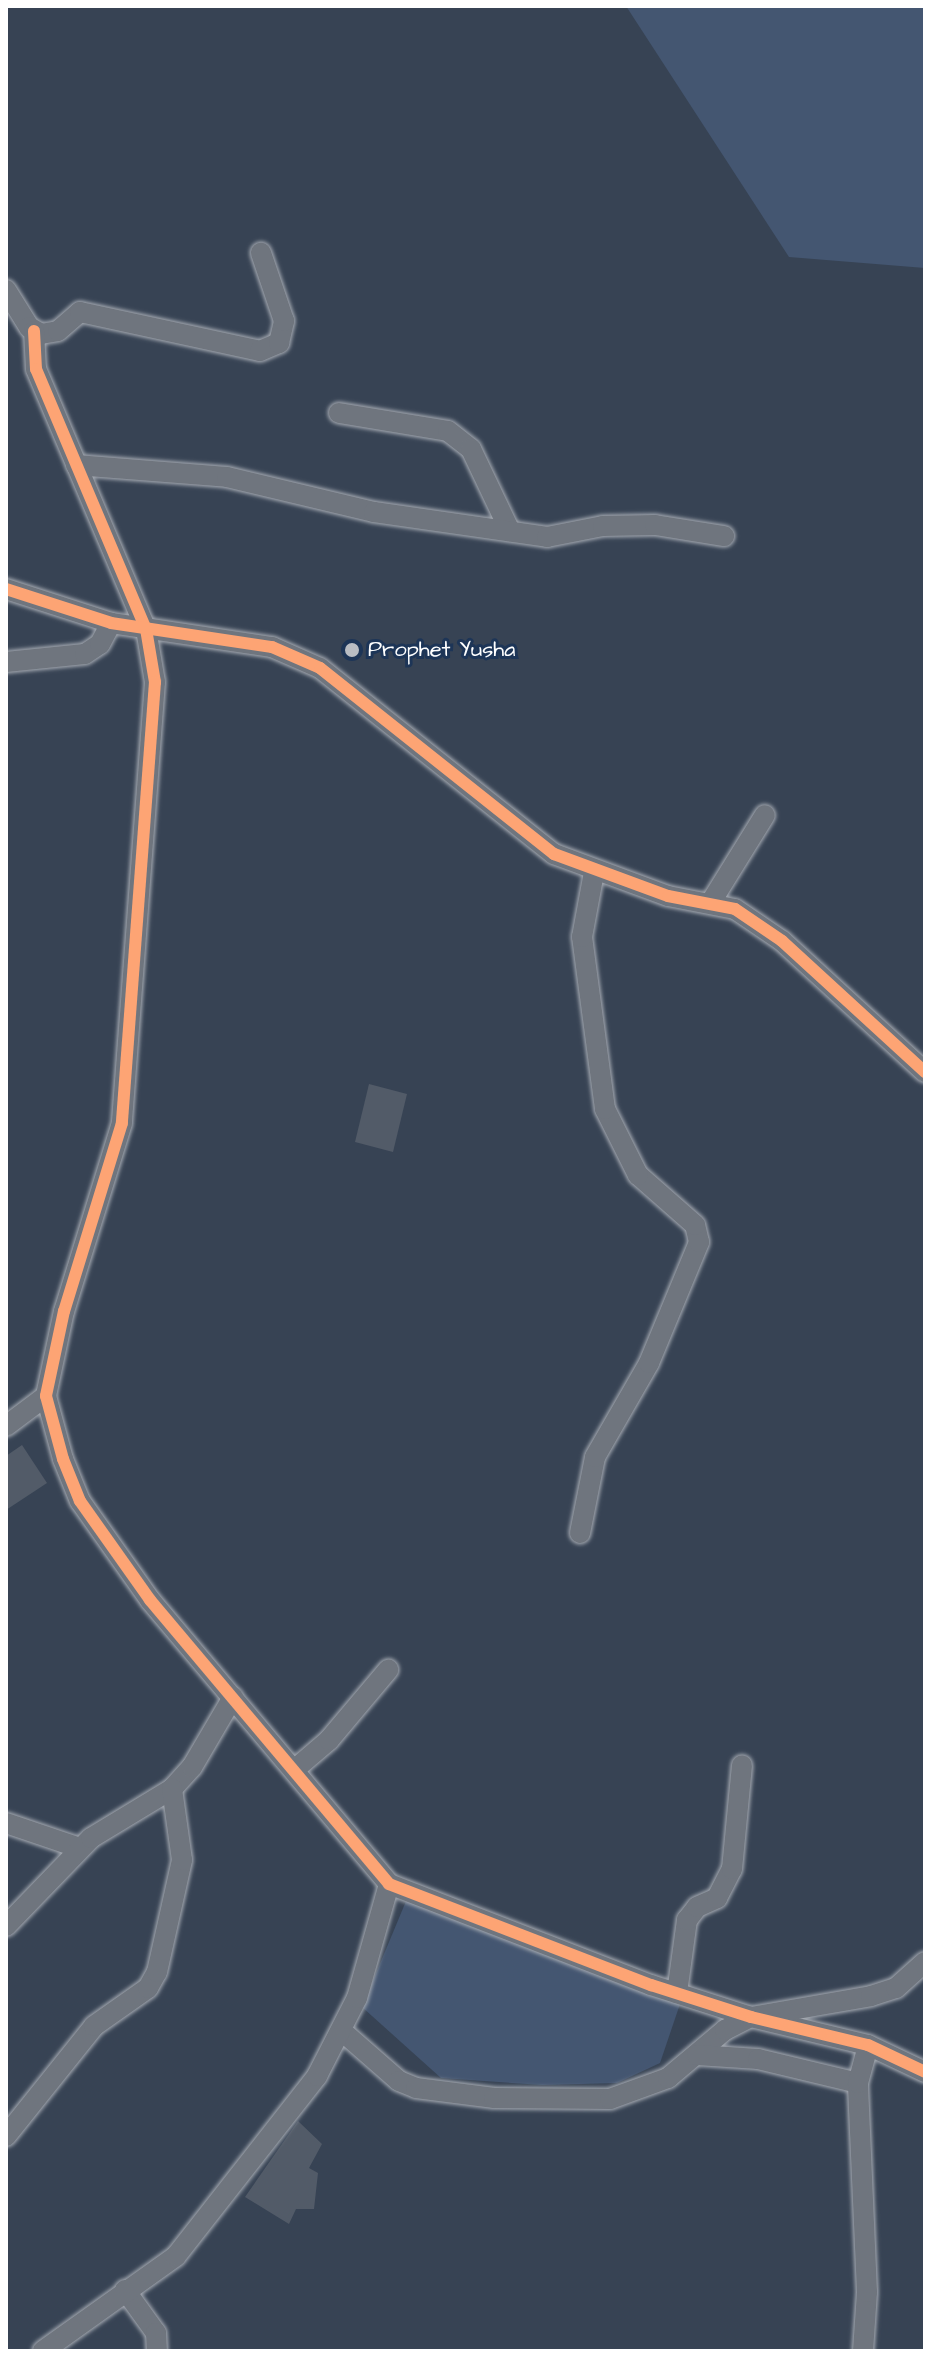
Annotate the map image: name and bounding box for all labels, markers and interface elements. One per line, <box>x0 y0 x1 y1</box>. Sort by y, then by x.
place label: Prophet Yusha <box>368 637 515 663</box>
marker: Prophet Yusha <box>343 641 361 659</box>

